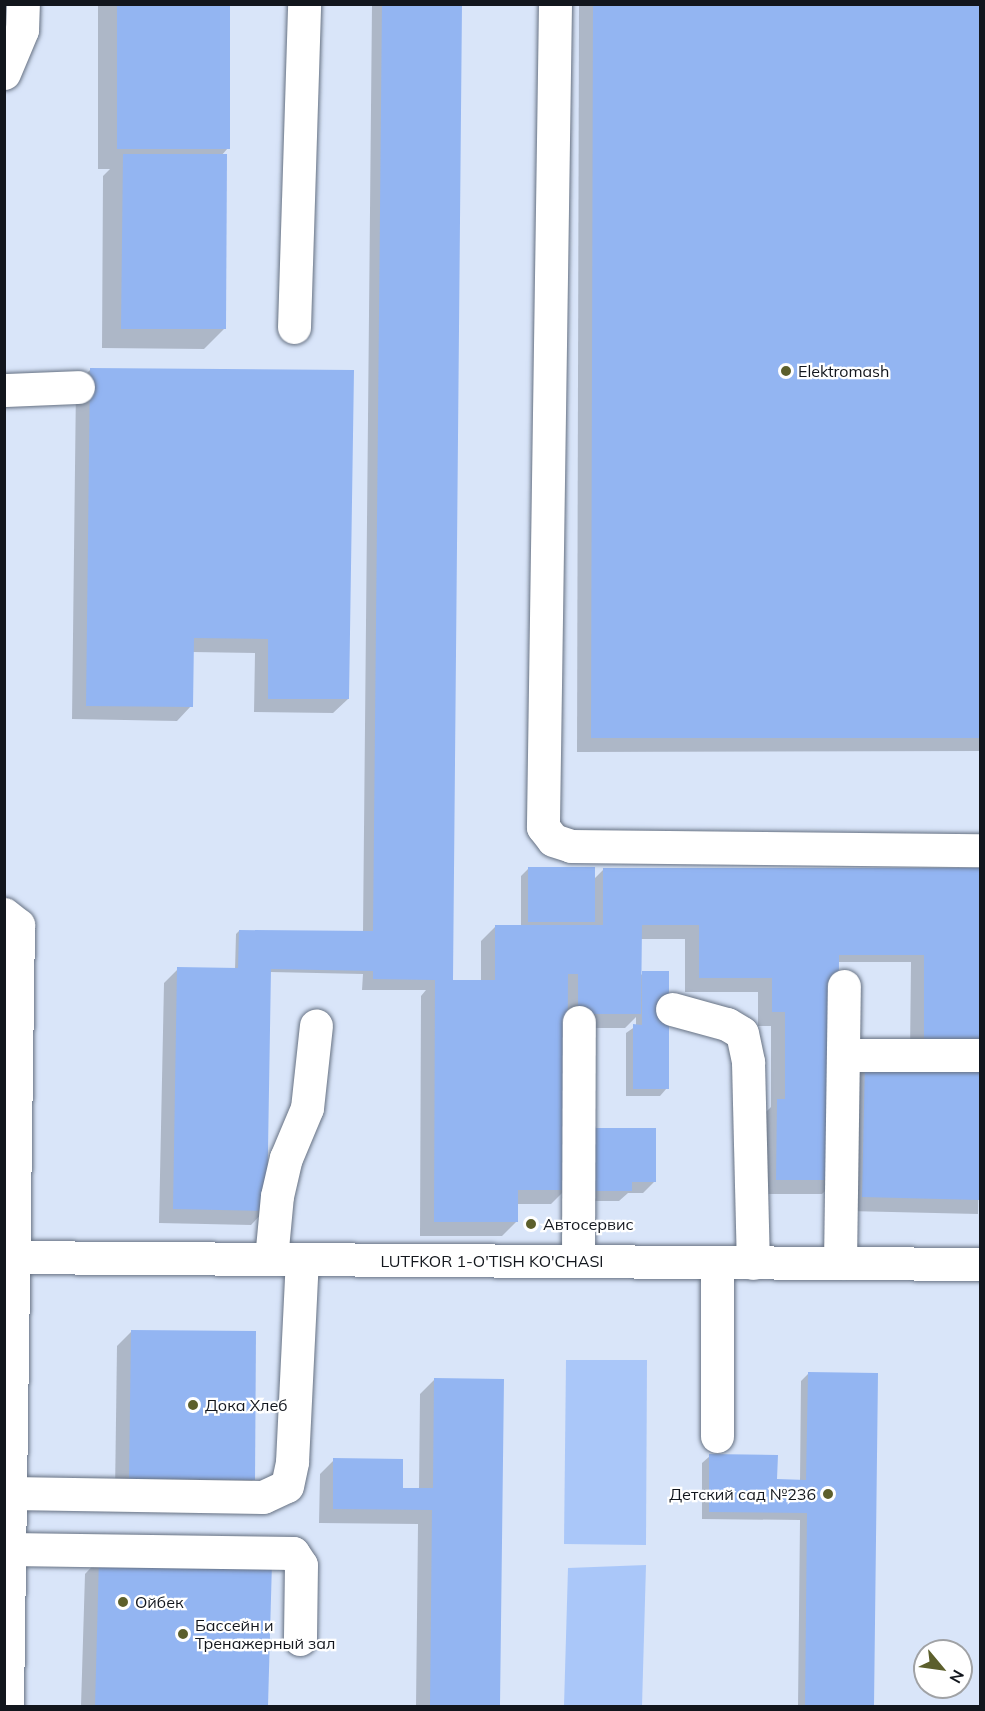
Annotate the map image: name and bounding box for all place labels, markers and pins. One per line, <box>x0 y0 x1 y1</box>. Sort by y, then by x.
place label: Elektromash <box>798 361 889 381</box>
marker: Elektromash <box>779 364 793 378</box>
place label: Автосервис <box>543 1214 634 1234</box>
marker: Автосервис <box>524 1217 538 1231</box>
place label: Дока Хлеб <box>205 1395 288 1415</box>
marker: Дока Хлеб <box>186 1398 200 1412</box>
place label: Детский сад №236 <box>669 1484 816 1504</box>
marker: Детский сад №236 <box>821 1487 835 1501</box>
place label: Ойбек <box>135 1592 184 1612</box>
marker: Ойбек <box>116 1595 130 1609</box>
place label: Бассейн и Тренажерный зал <box>195 1615 335 1653</box>
marker: Бассейн и Тренажерный зал <box>176 1627 190 1641</box>

